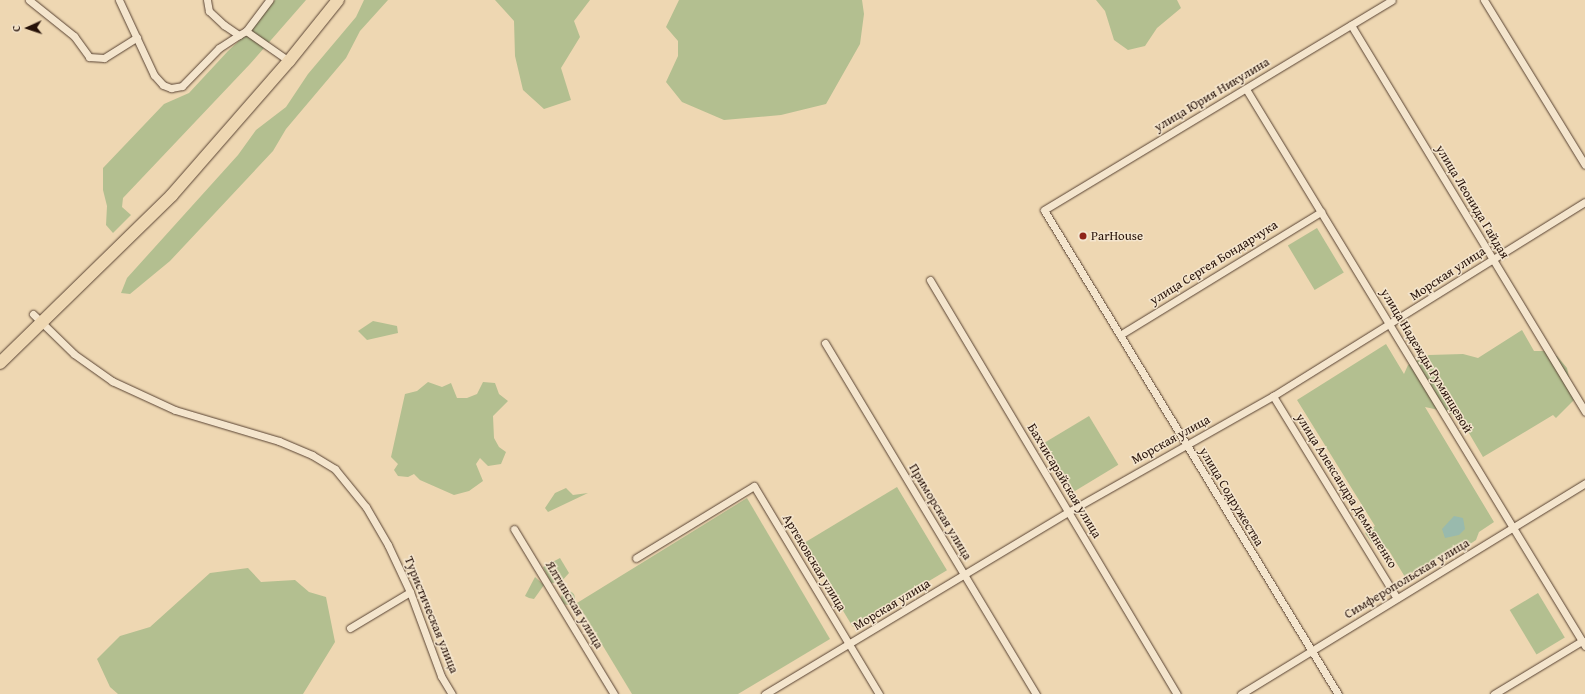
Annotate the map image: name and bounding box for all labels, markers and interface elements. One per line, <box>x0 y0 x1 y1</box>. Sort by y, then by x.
north arrow <box>8 8 48 48</box>
text: С <box>8 25 24 32</box>
street label: улица Юрия Никулина <box>1152 54 1272 136</box>
street label: улица Леонида Гайдая <box>1432 142 1512 262</box>
street label: улица Сергея Бондарчука <box>1147 217 1281 309</box>
place label: ParHouse <box>1091 228 1143 244</box>
marker: ParHouse <box>1078 231 1088 241</box>
street label: Морская улица <box>1407 244 1489 304</box>
street label: улица Надежды Румянцевой <box>1377 286 1475 436</box>
street label: улица Александра Демьяненко <box>1292 411 1400 571</box>
street label: Морская улица <box>1129 412 1213 468</box>
street label: Бахчисарайская улица <box>1024 421 1104 541</box>
street label: улица Содружества <box>1195 445 1267 549</box>
street label: Приморская улица <box>905 461 975 563</box>
street label: Артековская улица <box>779 512 849 614</box>
street label: Симферопольская улица <box>1342 535 1472 623</box>
street label: Туристическая улица <box>400 554 462 676</box>
street label: Ялтинская улица <box>542 558 606 652</box>
street label: Морская улица <box>851 576 933 634</box>

